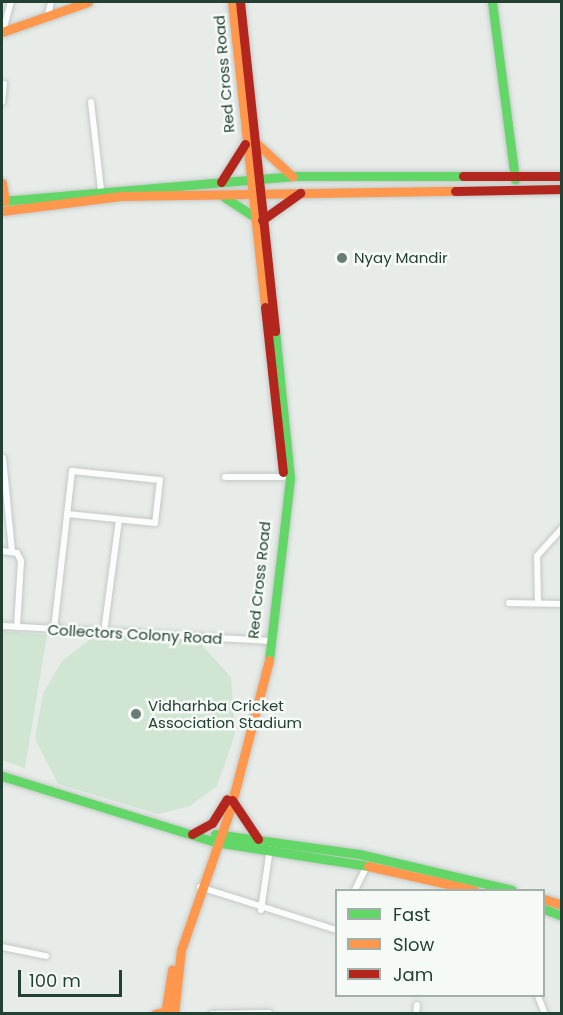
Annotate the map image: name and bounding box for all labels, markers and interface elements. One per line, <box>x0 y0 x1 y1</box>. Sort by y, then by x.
street label: Red Cross Road <box>210 14 238 134</box>
place label: Nyay Mandir <box>354 249 448 267</box>
marker: Nyay Mandir <box>335 251 349 265</box>
street label: Red Cross Road <box>244 520 274 640</box>
street label: Collectors Colony Road <box>47 620 223 648</box>
place label: Vidharhba Cricket Association Stadium <box>148 696 302 731</box>
marker: Vidharhba Cricket Association Stadium <box>129 707 143 721</box>
legend <box>335 889 545 997</box>
text: Fast <box>393 902 430 927</box>
text: Slow <box>393 932 434 957</box>
scale bar <box>21 958 124 996</box>
text: Jam <box>393 962 433 987</box>
text: 100 m <box>29 968 81 993</box>

